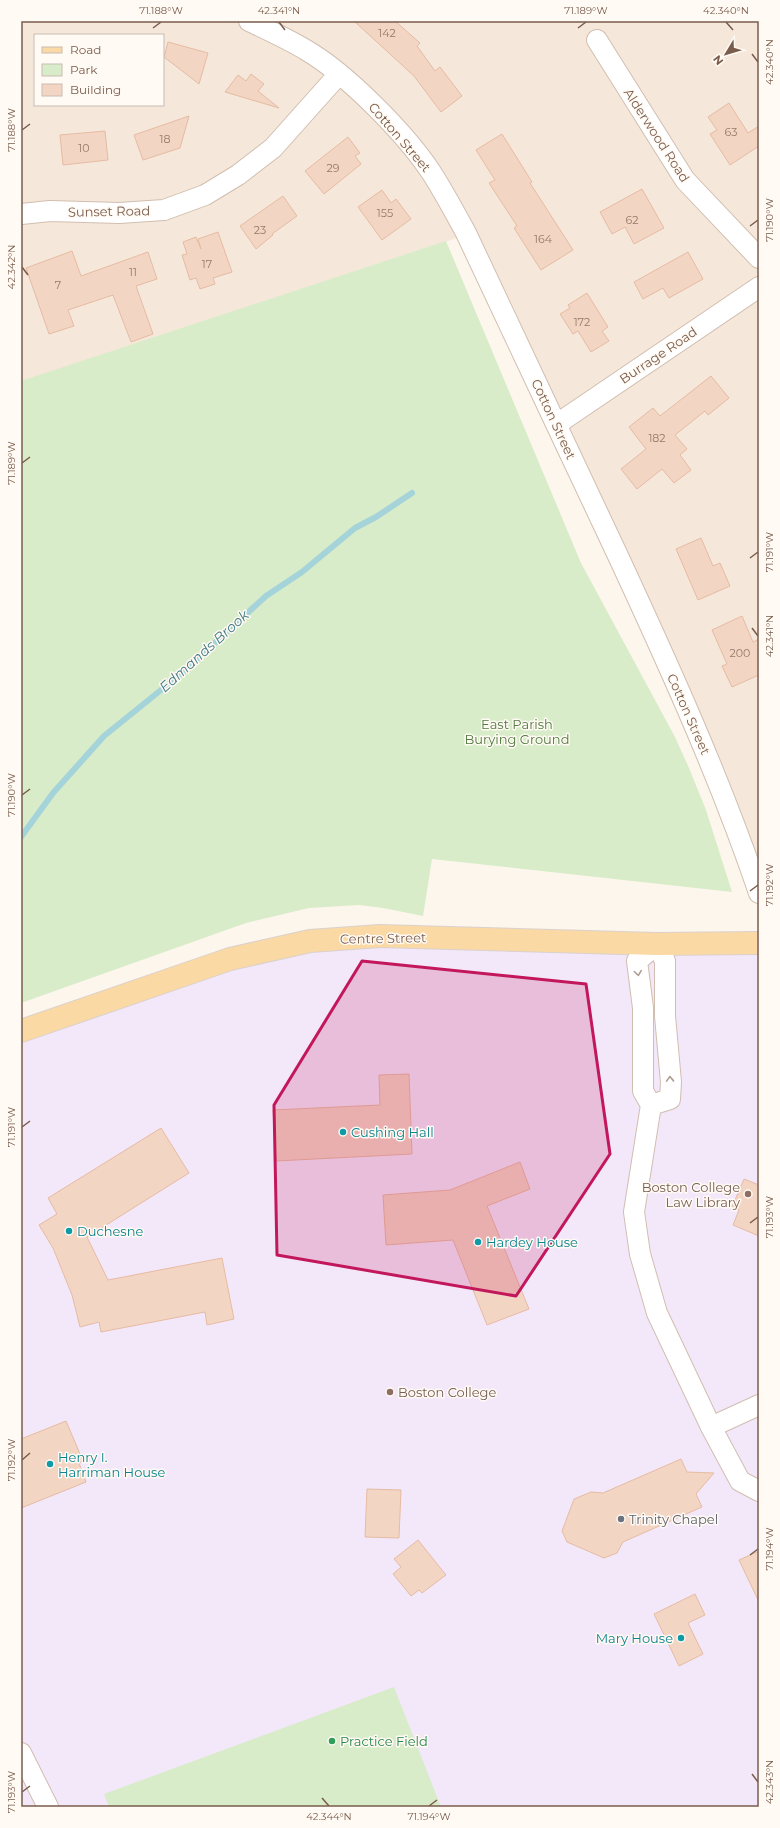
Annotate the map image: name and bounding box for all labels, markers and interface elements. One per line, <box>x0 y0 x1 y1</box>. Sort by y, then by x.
text: 71.188°W <box>139 4 183 17</box>
text: 42.341°N <box>258 4 300 17</box>
text: 71.189°W <box>564 4 608 17</box>
text: 42.340°N <box>703 4 749 17</box>
house number: 142 <box>378 26 396 40</box>
legend <box>34 34 164 106</box>
north arrow <box>706 34 746 74</box>
text: 42.340°N <box>763 39 776 85</box>
text: Road <box>70 42 101 57</box>
text: N <box>710 52 726 68</box>
text: Park <box>70 62 98 77</box>
text: Building <box>70 82 121 97</box>
street label: Alderwood Road <box>621 85 693 185</box>
street label: Cotton Street <box>365 99 435 175</box>
text: 71.188°W <box>5 108 18 152</box>
house number: 63 <box>725 125 737 139</box>
house number: 18 <box>160 132 171 146</box>
house number: 10 <box>78 141 90 155</box>
house number: 29 <box>327 161 340 175</box>
text: 71.190°W <box>763 198 776 242</box>
street label: Sunset Road <box>68 202 150 220</box>
house number: 155 <box>377 206 393 220</box>
house number: 62 <box>626 213 638 227</box>
house number: 23 <box>254 223 266 237</box>
house number: 164 <box>534 232 553 246</box>
text: 42.342°N <box>5 245 18 289</box>
house number: 17 <box>202 257 212 271</box>
house number: 11 <box>129 265 137 279</box>
house number: 7 <box>55 278 61 292</box>
house number: 172 <box>574 315 590 329</box>
street label: Burrage Road <box>616 323 700 387</box>
street label: Cotton Street <box>528 376 580 462</box>
house number: 182 <box>648 431 666 445</box>
text: 71.189°W <box>5 441 18 485</box>
text: 71.191°W <box>763 532 776 572</box>
water label: Edmands Brook <box>155 606 253 696</box>
text: 42.341°N <box>763 615 776 657</box>
house number: 200 <box>730 646 750 660</box>
street label: Cotton Street <box>664 671 714 757</box>
park label: East Parish Burying Ground <box>465 716 569 747</box>
text: 71.190°W <box>5 773 18 817</box>
text: 71.192°W <box>763 864 776 906</box>
street label: Centre Street <box>340 929 426 947</box>
one-way arrow <box>633 970 642 976</box>
one-way arrow <box>666 1076 674 1082</box>
text: 71.191°W <box>5 1107 18 1147</box>
place label: Cushing Hall <box>351 1124 434 1140</box>
marker: Cushing Hall <box>338 1127 348 1137</box>
place label: Boston College Law Library <box>642 1179 741 1210</box>
marker: Boston College Law Library <box>743 1189 753 1199</box>
text: 71.193°W <box>763 1196 776 1238</box>
place label: Duchesne <box>77 1223 143 1239</box>
marker: Duchesne <box>64 1226 74 1236</box>
place label: Hardey House <box>486 1234 578 1250</box>
marker: Hardey House <box>473 1237 483 1247</box>
place label: Boston College <box>398 1384 496 1400</box>
marker: Boston College <box>385 1387 395 1397</box>
text: 71.192°W <box>5 1439 18 1481</box>
place label: Henry I. Harriman House <box>58 1449 165 1480</box>
marker: Henry I. Harriman House <box>45 1459 55 1469</box>
place label: Trinity Chapel <box>629 1511 718 1527</box>
marker: Trinity Chapel <box>616 1514 626 1524</box>
text: 71.194°W <box>763 1527 776 1571</box>
place label: Mary House <box>596 1630 673 1646</box>
marker: Mary House <box>676 1633 686 1643</box>
place label: Practice Field <box>340 1733 428 1749</box>
marker: Practice Field <box>327 1736 337 1746</box>
text: 42.343°N <box>763 1760 776 1804</box>
text: 71.193°W <box>5 1771 18 1813</box>
text: 42.344°N <box>306 1810 352 1823</box>
text: 71.194°W <box>407 1810 451 1823</box>

